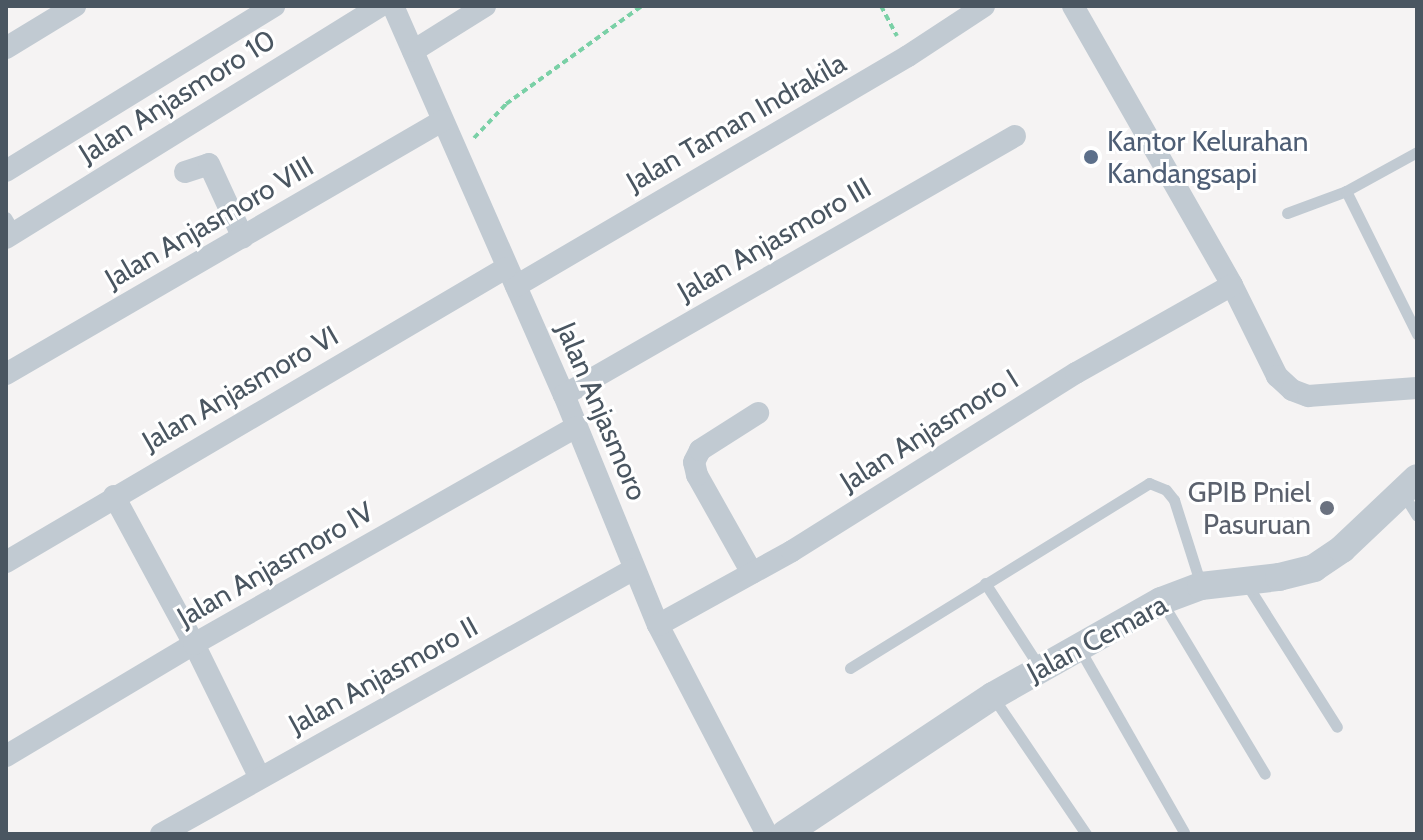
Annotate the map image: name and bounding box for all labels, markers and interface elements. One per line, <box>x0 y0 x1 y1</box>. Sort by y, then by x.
street label: Jalan Anjasmoro 10 <box>73 22 281 170</box>
street label: Jalan Taman Indrakila <box>620 46 852 198</box>
place label: Kantor Kelurahan Kandangsapi <box>1107 124 1308 190</box>
marker: Kantor Kelurahan Kandangsapi <box>1082 148 1100 166</box>
street label: Jalan Anjasmoro VIII <box>99 149 319 295</box>
street label: Jalan Anjasmoro III <box>671 170 877 308</box>
street label: Jalan Anjasmoro <box>549 317 655 505</box>
street label: Jalan Anjasmoro VI <box>136 318 344 458</box>
street label: Jalan Anjasmoro I <box>834 362 1024 498</box>
place label: GPIB Pniel Pasuruan <box>1188 475 1311 541</box>
street label: Jalan Anjasmoro IV <box>171 494 379 634</box>
marker: GPIB Pniel Pasuruan <box>1318 499 1336 517</box>
street label: Jalan Cemara <box>1021 587 1173 689</box>
street label: Jalan Anjasmoro II <box>283 609 483 741</box>

